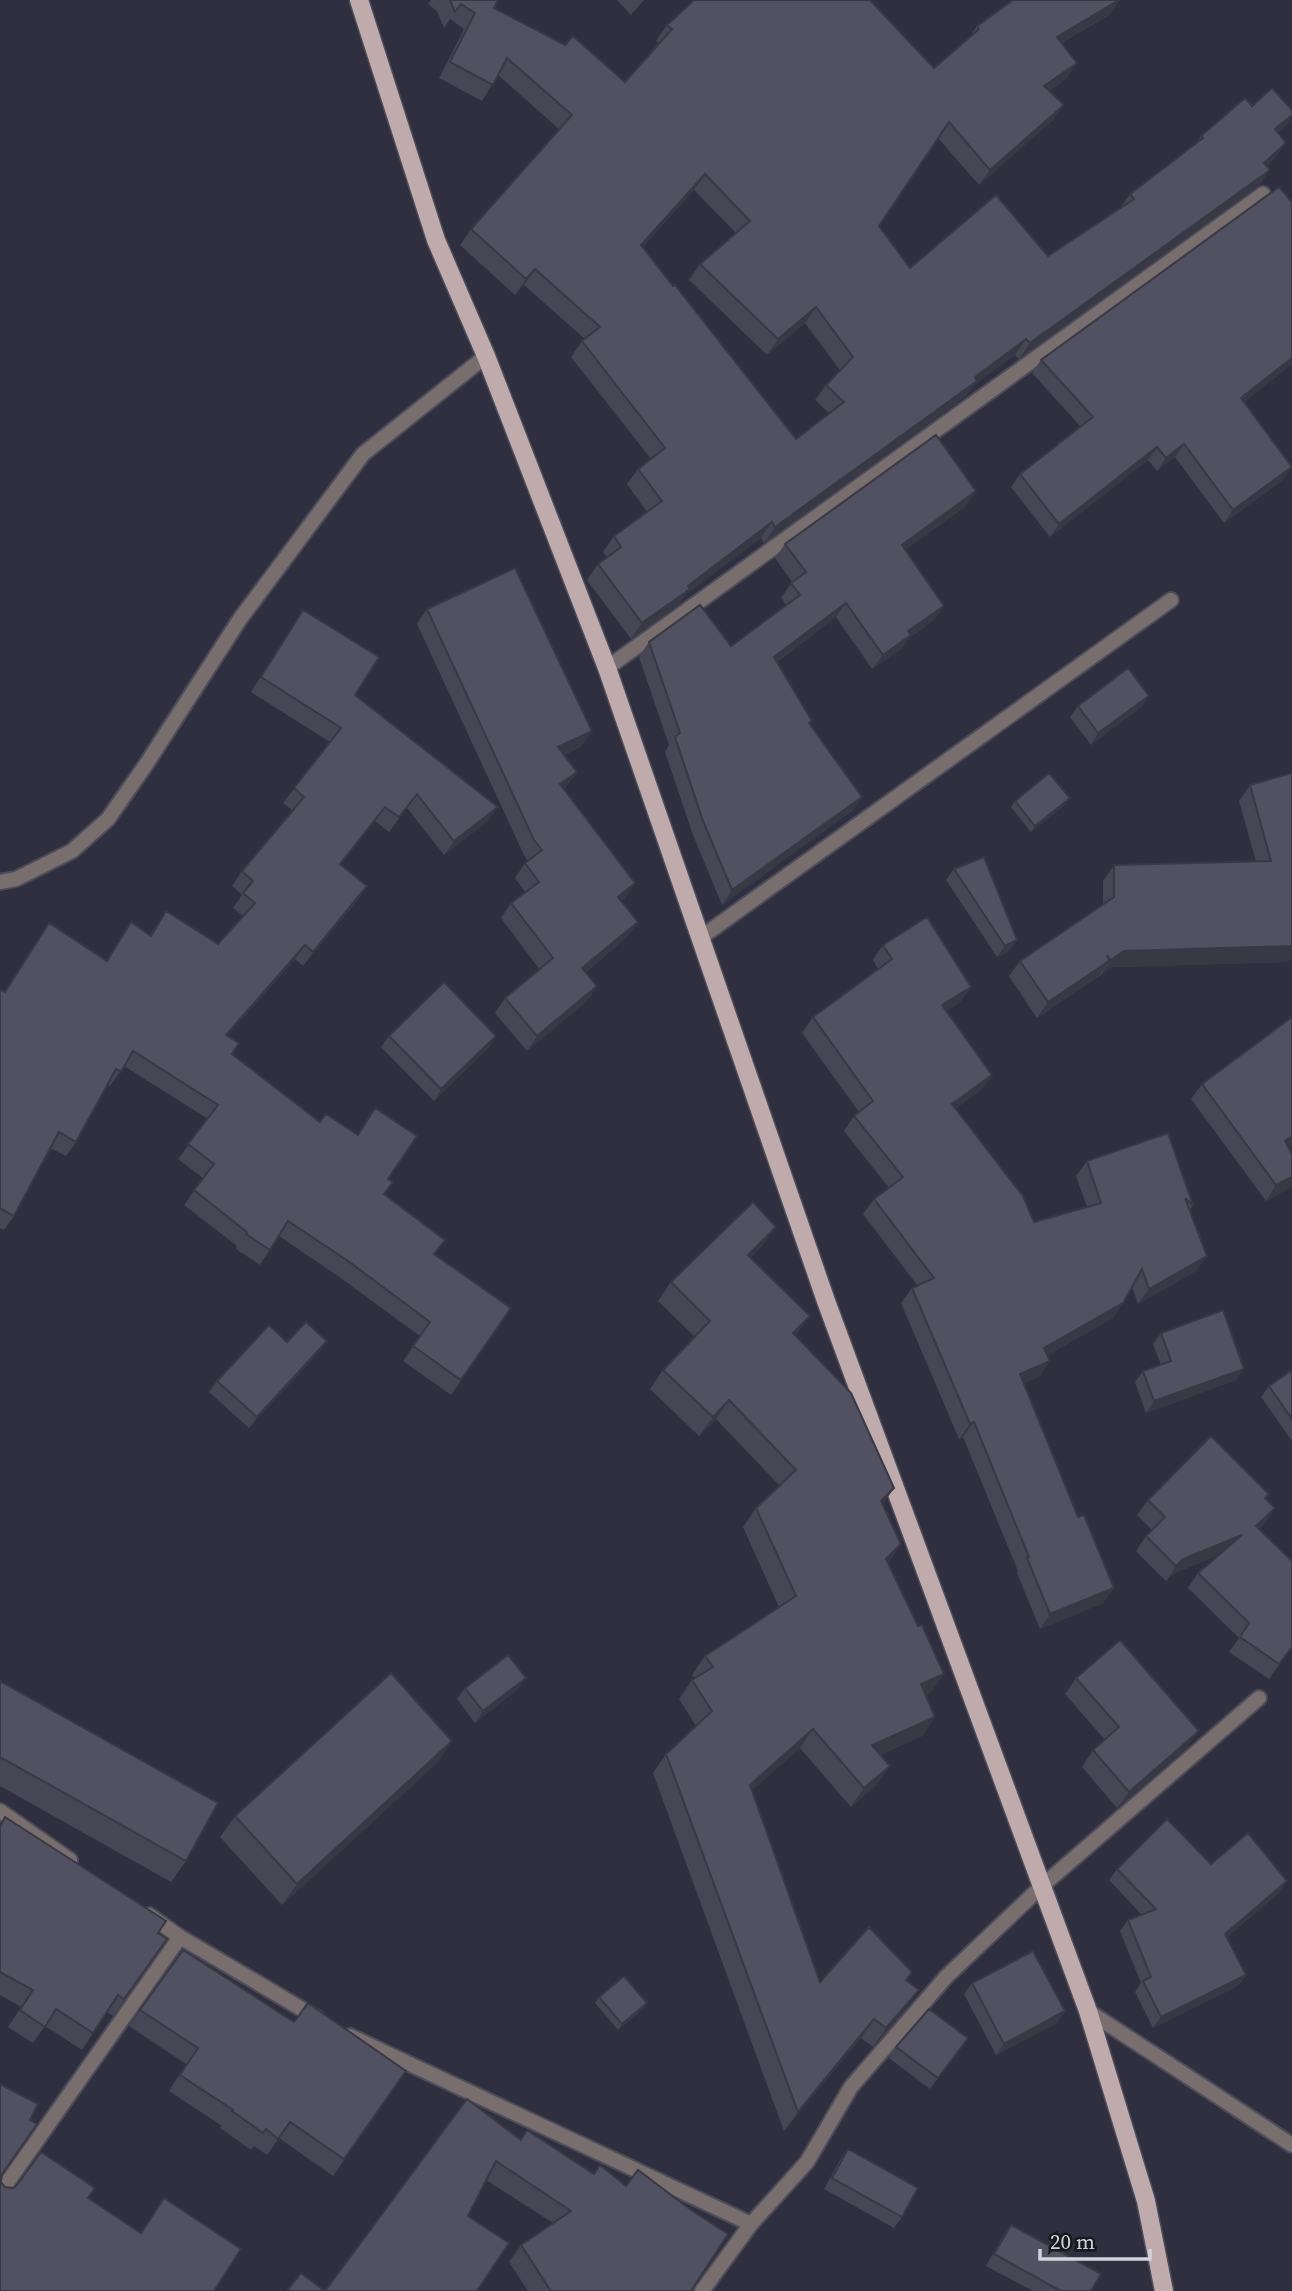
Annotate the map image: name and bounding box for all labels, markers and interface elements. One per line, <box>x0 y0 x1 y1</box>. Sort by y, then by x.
scale bar <box>1040 2218 1150 2262</box>
text: 20 m <box>1050 2227 1095 2256</box>

